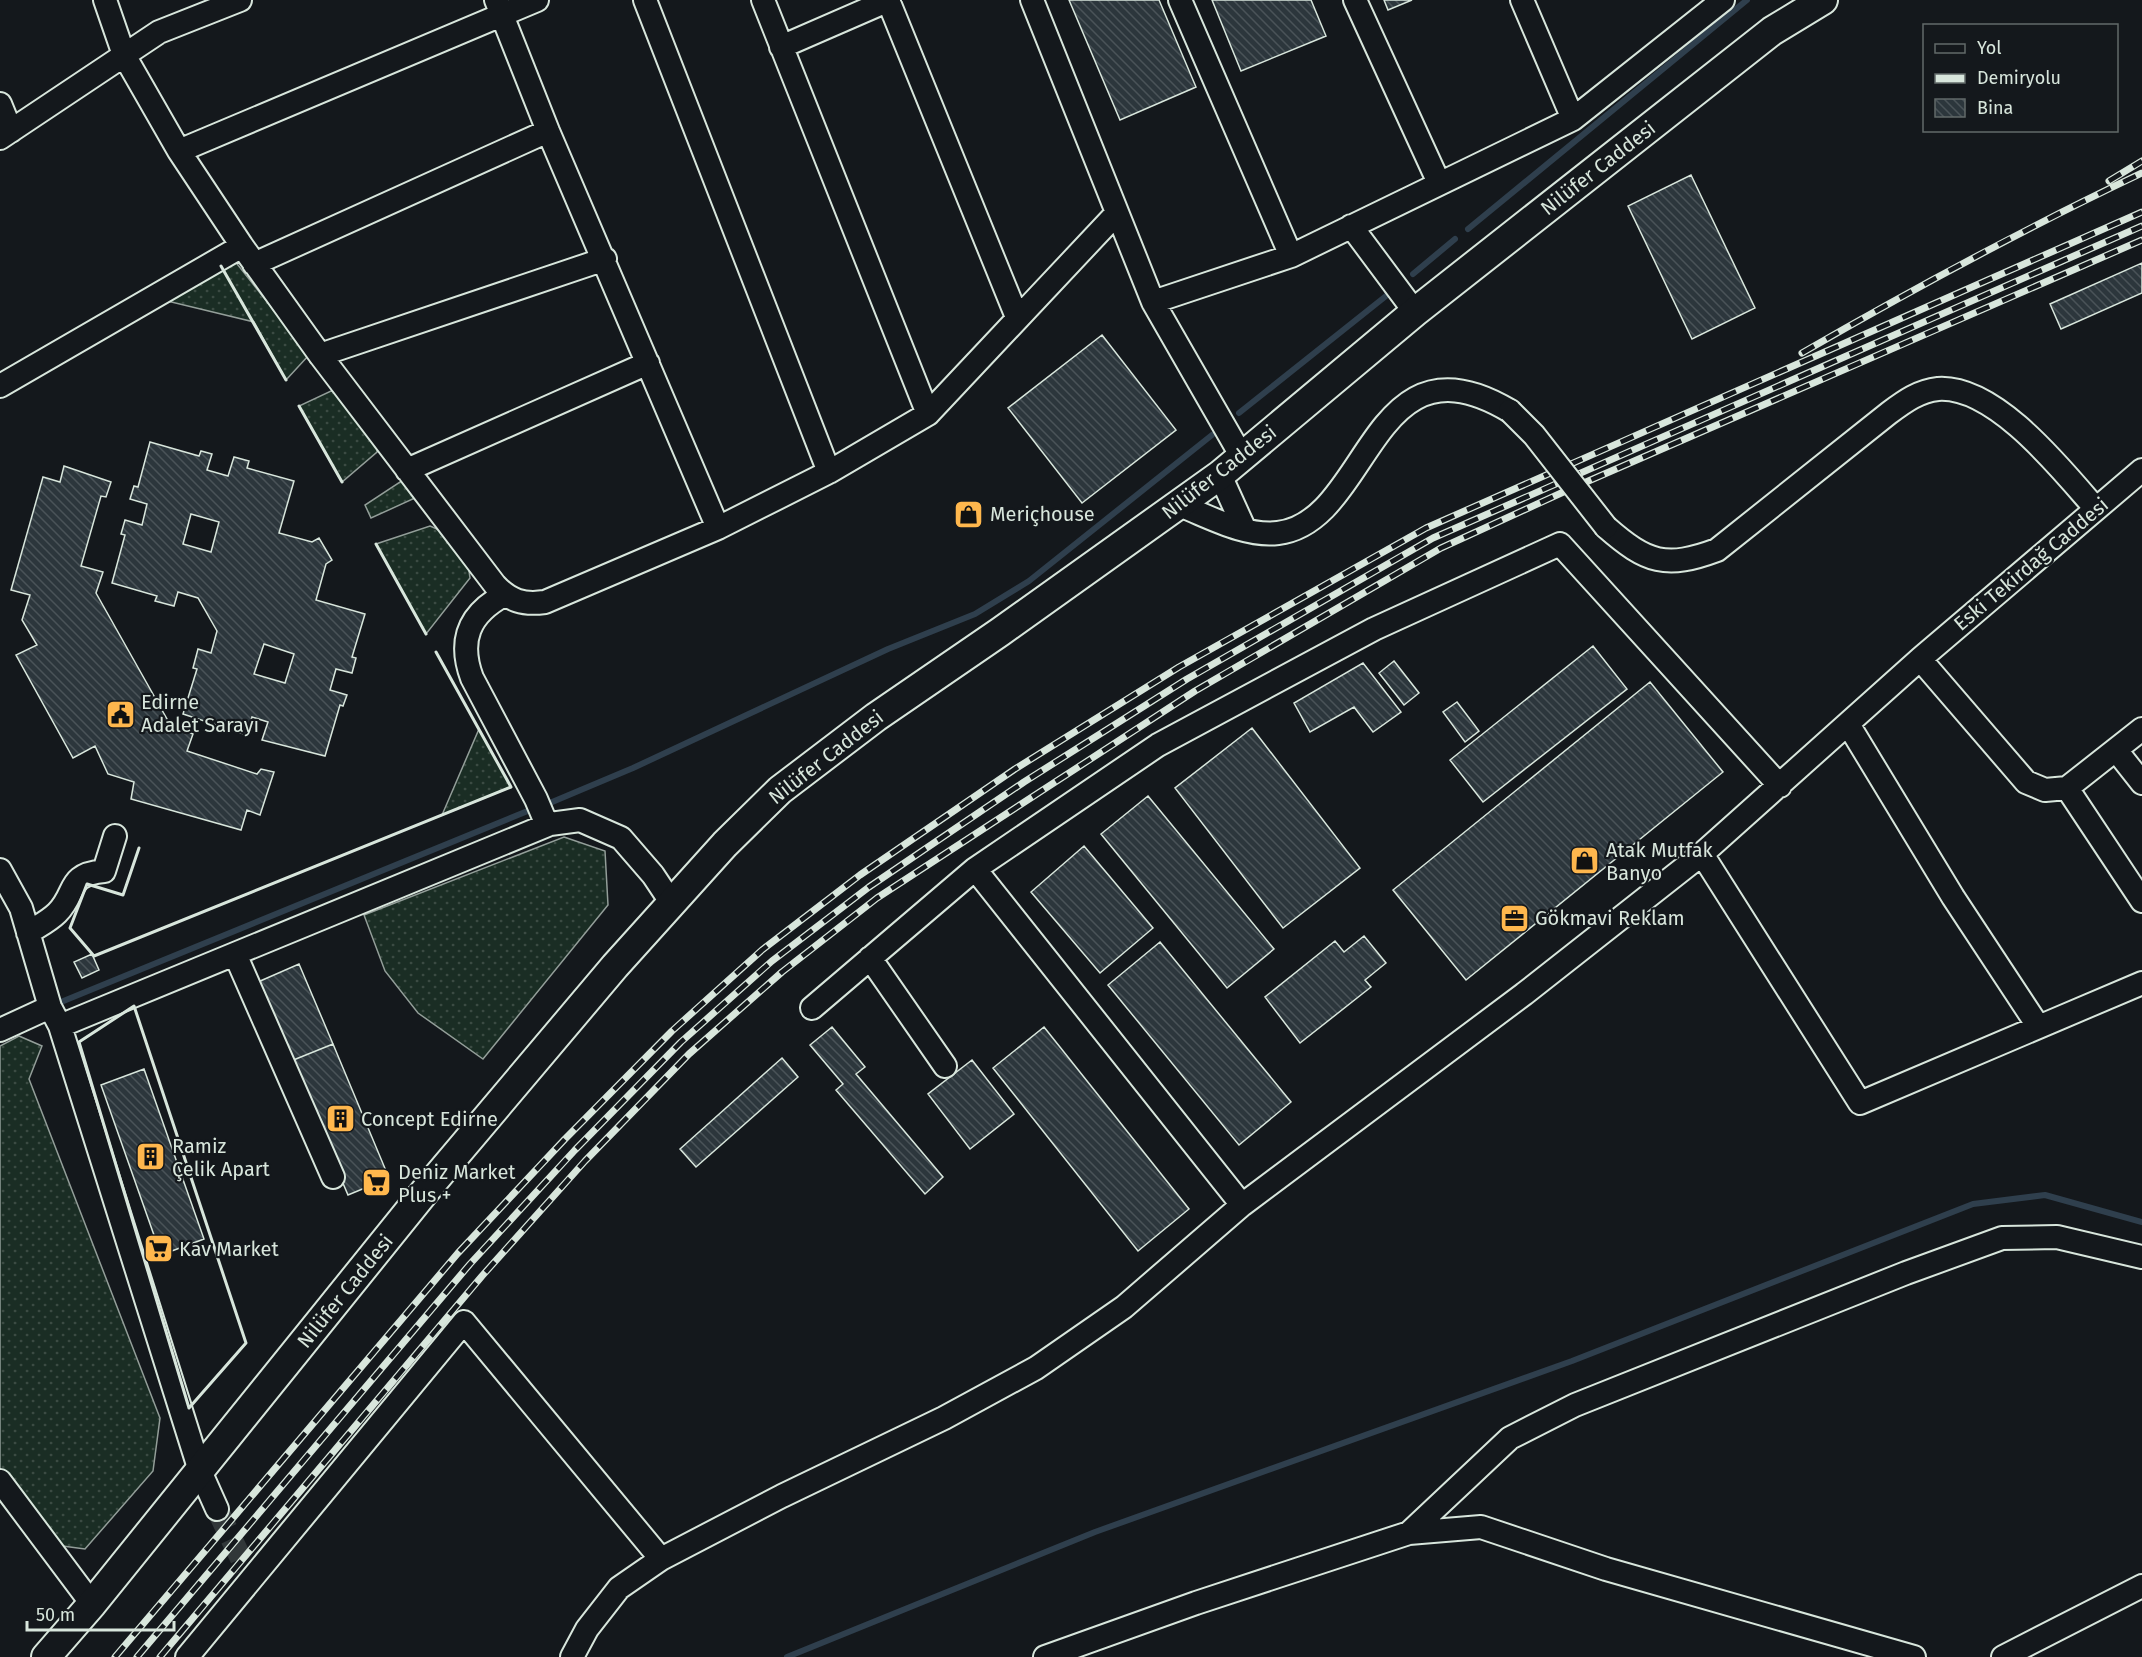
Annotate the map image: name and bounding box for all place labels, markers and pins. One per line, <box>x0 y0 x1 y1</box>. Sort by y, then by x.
shop icon: Meriçhouse <box>953 498 985 530</box>
place label: Meriçhouse <box>990 502 1095 527</box>
place label: Edirne Adalet Sarayı <box>141 690 259 737</box>
public building icon: Edirne Adalet Sarayı <box>104 698 136 730</box>
place label: Atak Mutfak Banyo <box>1606 838 1714 885</box>
shop icon: Atak Mutfak Banyo <box>1569 845 1601 877</box>
office icon: Gökmavi Reklam <box>1498 902 1530 934</box>
place label: Gökmavi Reklam <box>1535 906 1685 930</box>
building icon: Concept Edirne <box>324 1103 356 1135</box>
place label: Concept Edirne <box>361 1107 498 1131</box>
place label: Ramiz Çelik Apart <box>172 1134 270 1182</box>
building icon: Ramiz Çelik Apart <box>135 1141 167 1173</box>
place label: Deniz Market Plus + <box>398 1160 516 1207</box>
supermarket icon: Deniz Market Plus + <box>361 1167 393 1199</box>
supermarket icon: Kav Market <box>142 1233 174 1265</box>
place label: Kav Market <box>179 1237 279 1261</box>

